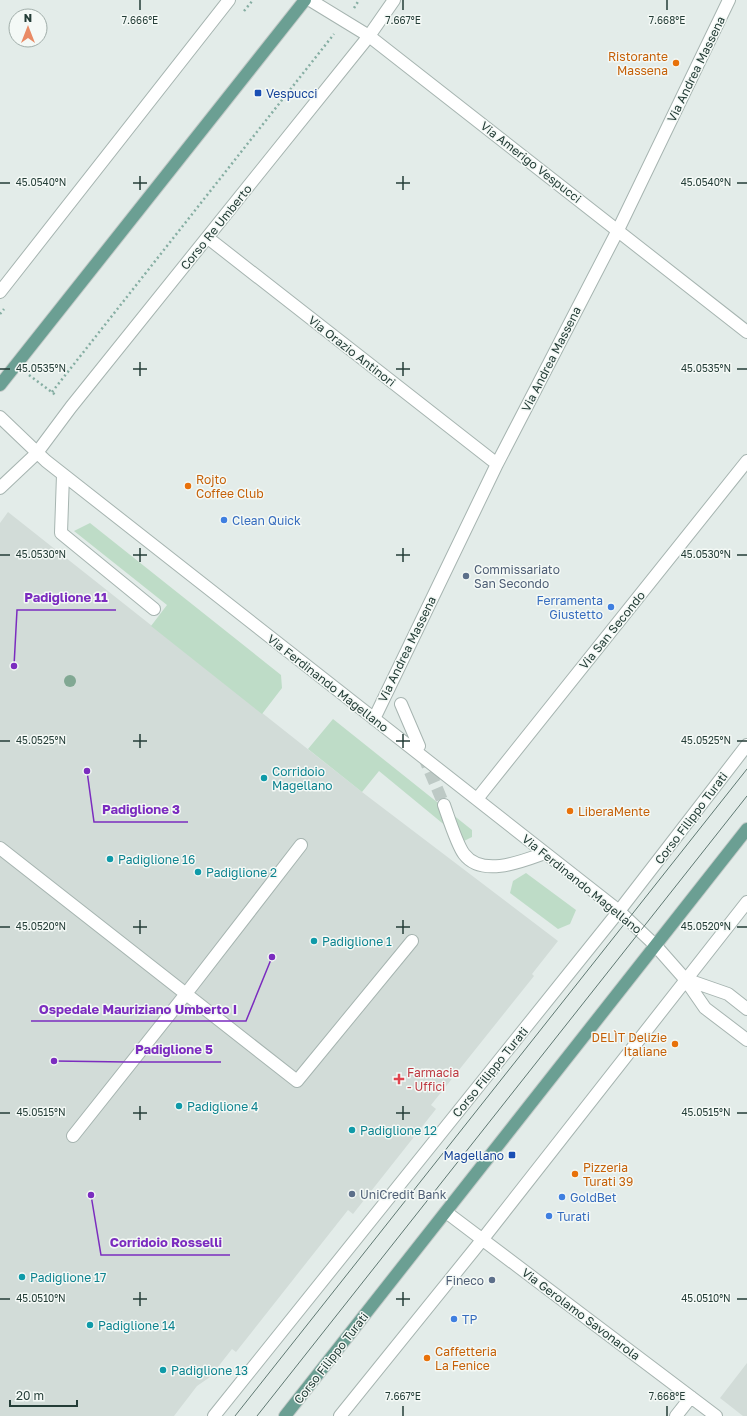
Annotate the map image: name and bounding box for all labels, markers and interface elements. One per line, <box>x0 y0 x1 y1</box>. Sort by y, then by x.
north arrow <box>8 8 48 48</box>
text: N <box>24 11 32 24</box>
text: 7.666°E <box>122 14 158 26</box>
text: 7.667°E <box>385 14 421 26</box>
text: 7.668°E <box>649 14 685 26</box>
street label: Via Andrea Massena <box>664 14 728 124</box>
place label: Ristorante Massena <box>608 49 668 78</box>
marker: Ristorante Massena <box>671 58 681 68</box>
place label: Vespucci <box>266 86 318 101</box>
marker: Vespucci <box>253 88 263 98</box>
street label: Via Amerigo Vespucci <box>478 118 584 206</box>
text: 45.0540°N <box>16 176 66 188</box>
text: 45.0540°N <box>681 176 731 188</box>
street label: Corso Re Umberto <box>177 181 255 273</box>
street label: Via Andrea Massena <box>518 304 584 414</box>
street label: Via Orazio Antinori <box>305 312 399 390</box>
text: 45.0535°N <box>16 362 66 374</box>
text: 45.0535°N <box>681 362 731 374</box>
place label: Rojto Coffee Club <box>196 472 264 501</box>
marker: Rojto Coffee Club <box>183 481 193 491</box>
place label: Clean Quick <box>232 513 301 528</box>
marker: Clean Quick <box>219 515 229 525</box>
text: 45.0530°N <box>16 548 66 560</box>
text: 45.0530°N <box>681 548 731 560</box>
place label: Commissariato San Secondo <box>474 562 560 591</box>
marker: Commissariato San Secondo <box>461 571 471 581</box>
callout: Padiglione 11 <box>17 585 116 610</box>
street label: Via San Secondo <box>576 588 648 672</box>
text: Padiglione 11 <box>24 589 108 605</box>
place label: Ferramenta Giustetto <box>537 593 603 622</box>
street label: Via Andrea Massena <box>375 594 439 704</box>
marker: Ferramenta Giustetto <box>606 602 616 612</box>
street label: Via Ferdinando Magellano <box>264 631 392 735</box>
text: 45.0525°N <box>16 734 66 746</box>
text: 45.0525°N <box>681 734 731 746</box>
place label: Corridoio Magellano <box>272 764 332 793</box>
street label: Corso Filippo Turati <box>651 769 731 867</box>
marker: Corridoio Magellano <box>259 773 269 783</box>
callout: Padiglione 3 <box>94 797 188 822</box>
text: Padiglione 3 <box>102 801 180 817</box>
place label: LiberaMente <box>578 804 650 819</box>
marker: LiberaMente <box>565 806 575 816</box>
street label: Via Ferdinando Magellano <box>519 831 645 937</box>
place label: Padiglione 16 <box>118 852 195 867</box>
marker: Padiglione 16 <box>105 854 115 864</box>
place label: Padiglione 2 <box>206 865 277 880</box>
marker: Padiglione 2 <box>193 867 203 877</box>
text: 45.0520°N <box>16 920 66 932</box>
text: 45.0520°N <box>681 920 731 932</box>
place label: Padiglione 1 <box>322 934 392 949</box>
marker: Padiglione 1 <box>309 936 319 946</box>
callout: Ospedale Mauriziano Umberto I <box>31 996 246 1021</box>
text: Ospedale Mauriziano Umberto I <box>39 1001 237 1017</box>
street label: Corso Filippo Turati <box>449 1024 531 1120</box>
place label: DELÌT Delizie Italiane <box>592 1030 667 1059</box>
callout: Padiglione 5 <box>127 1037 221 1062</box>
marker: DELÌT Delizie Italiane <box>670 1039 680 1049</box>
text: Padiglione 5 <box>135 1041 213 1057</box>
place label: Farmacia - Uffici <box>407 1065 459 1094</box>
marker: Farmacia - Uffici <box>394 1074 404 1084</box>
place label: Padiglione 4 <box>187 1099 258 1114</box>
marker: Padiglione 4 <box>174 1101 184 1111</box>
text: 45.0515°N <box>16 1106 66 1118</box>
text: 45.0515°N <box>681 1106 731 1118</box>
place label: Padiglione 12 <box>360 1123 437 1138</box>
marker: Padiglione 12 <box>347 1125 357 1135</box>
place label: Magellano <box>444 1148 504 1163</box>
marker: Magellano <box>507 1150 517 1160</box>
place label: Pizzeria Turati 39 <box>583 1160 633 1189</box>
marker: Pizzeria Turati 39 <box>570 1169 580 1179</box>
place label: UniCredit Bank <box>360 1187 447 1202</box>
marker: UniCredit Bank <box>347 1189 357 1199</box>
place label: GoldBet <box>570 1190 617 1205</box>
marker: GoldBet <box>557 1192 567 1202</box>
place label: Turati <box>557 1209 590 1224</box>
marker: Turati <box>544 1211 554 1221</box>
callout: Corridoio Rosselli <box>101 1230 230 1255</box>
text: Corridoio Rosselli <box>110 1234 222 1250</box>
street label: Via Gerolamo Savonarola <box>519 1265 643 1363</box>
place label: Padiglione 17 <box>30 1270 106 1285</box>
marker: Padiglione 17 <box>17 1272 27 1282</box>
place label: Fineco <box>446 1273 484 1288</box>
marker: Fineco <box>487 1275 497 1285</box>
text: 45.0510°N <box>16 1292 66 1304</box>
text: 45.0510°N <box>681 1292 731 1304</box>
street label: Corso Filippo Turati <box>291 1309 371 1407</box>
place label: TP <box>462 1312 477 1327</box>
marker: TP <box>449 1314 459 1324</box>
place label: Padiglione 14 <box>98 1318 175 1333</box>
marker: Padiglione 14 <box>85 1320 95 1330</box>
place label: Caffetteria La Fenice <box>435 1344 497 1373</box>
marker: Caffetteria La Fenice <box>422 1353 432 1363</box>
place label: Padiglione 13 <box>171 1363 248 1378</box>
marker: Padiglione 13 <box>158 1365 168 1375</box>
scale bar <box>10 1382 77 1408</box>
text: 20 m <box>16 1388 44 1403</box>
text: 7.667°E <box>385 1390 421 1402</box>
text: 7.668°E <box>649 1390 685 1402</box>

